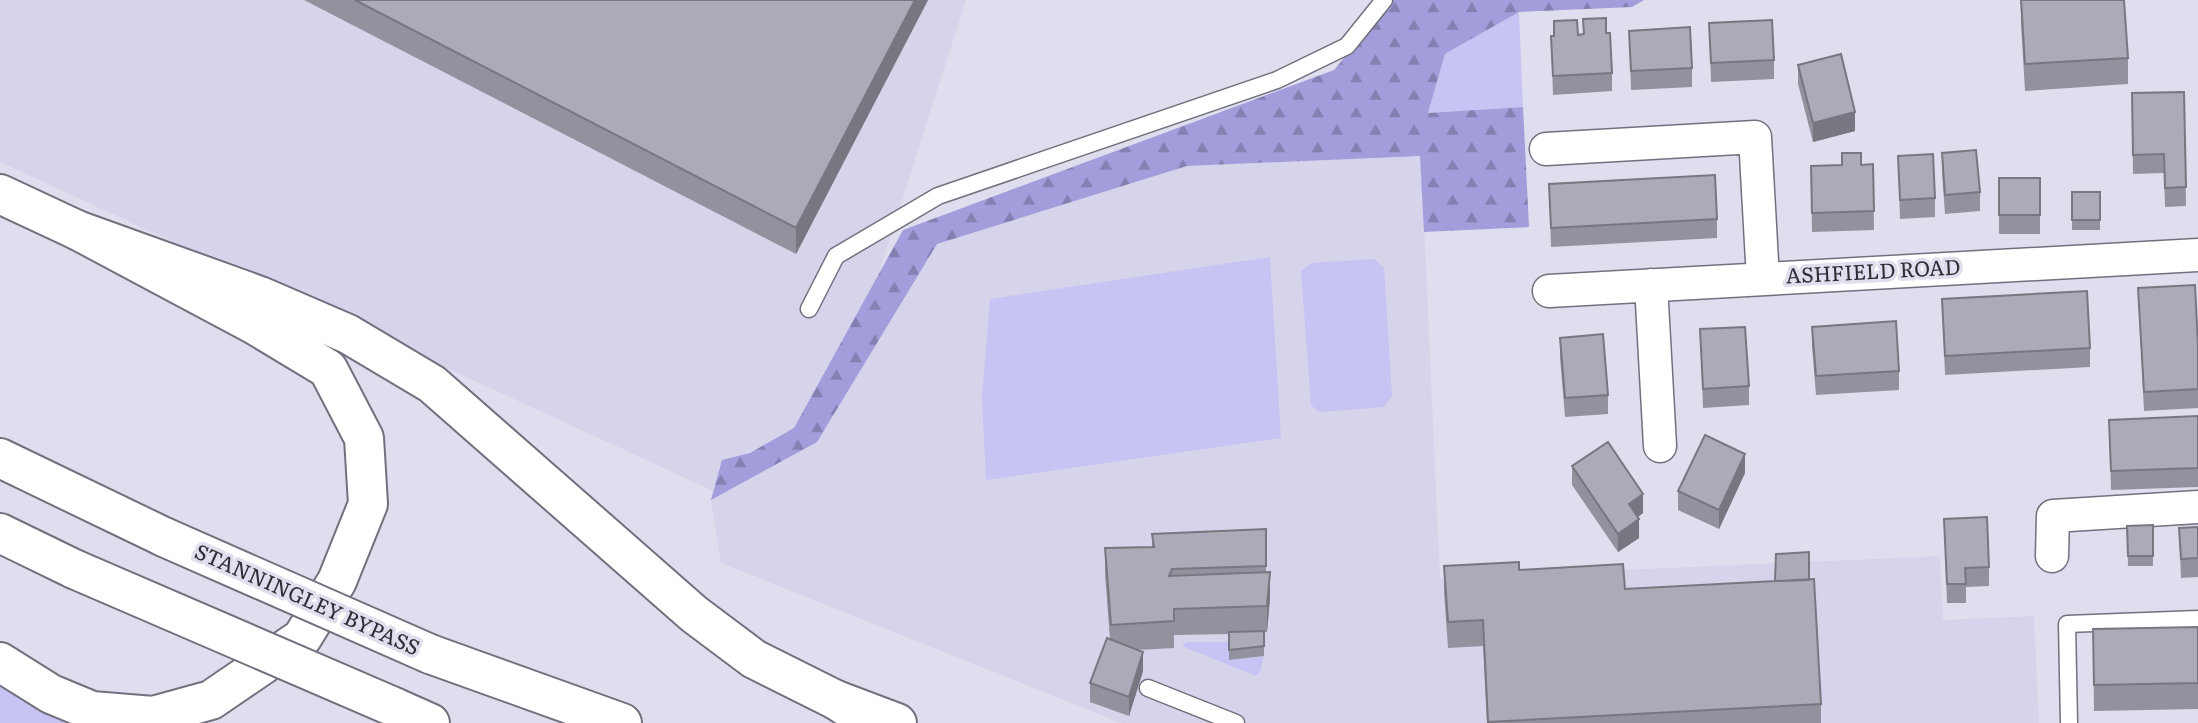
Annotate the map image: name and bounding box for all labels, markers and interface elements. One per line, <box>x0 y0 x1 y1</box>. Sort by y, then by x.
street label: ASHFIELD ROAD <box>1785 249 1961 290</box>
street label: STANNINGLEY BYPASS <box>191 534 425 661</box>

